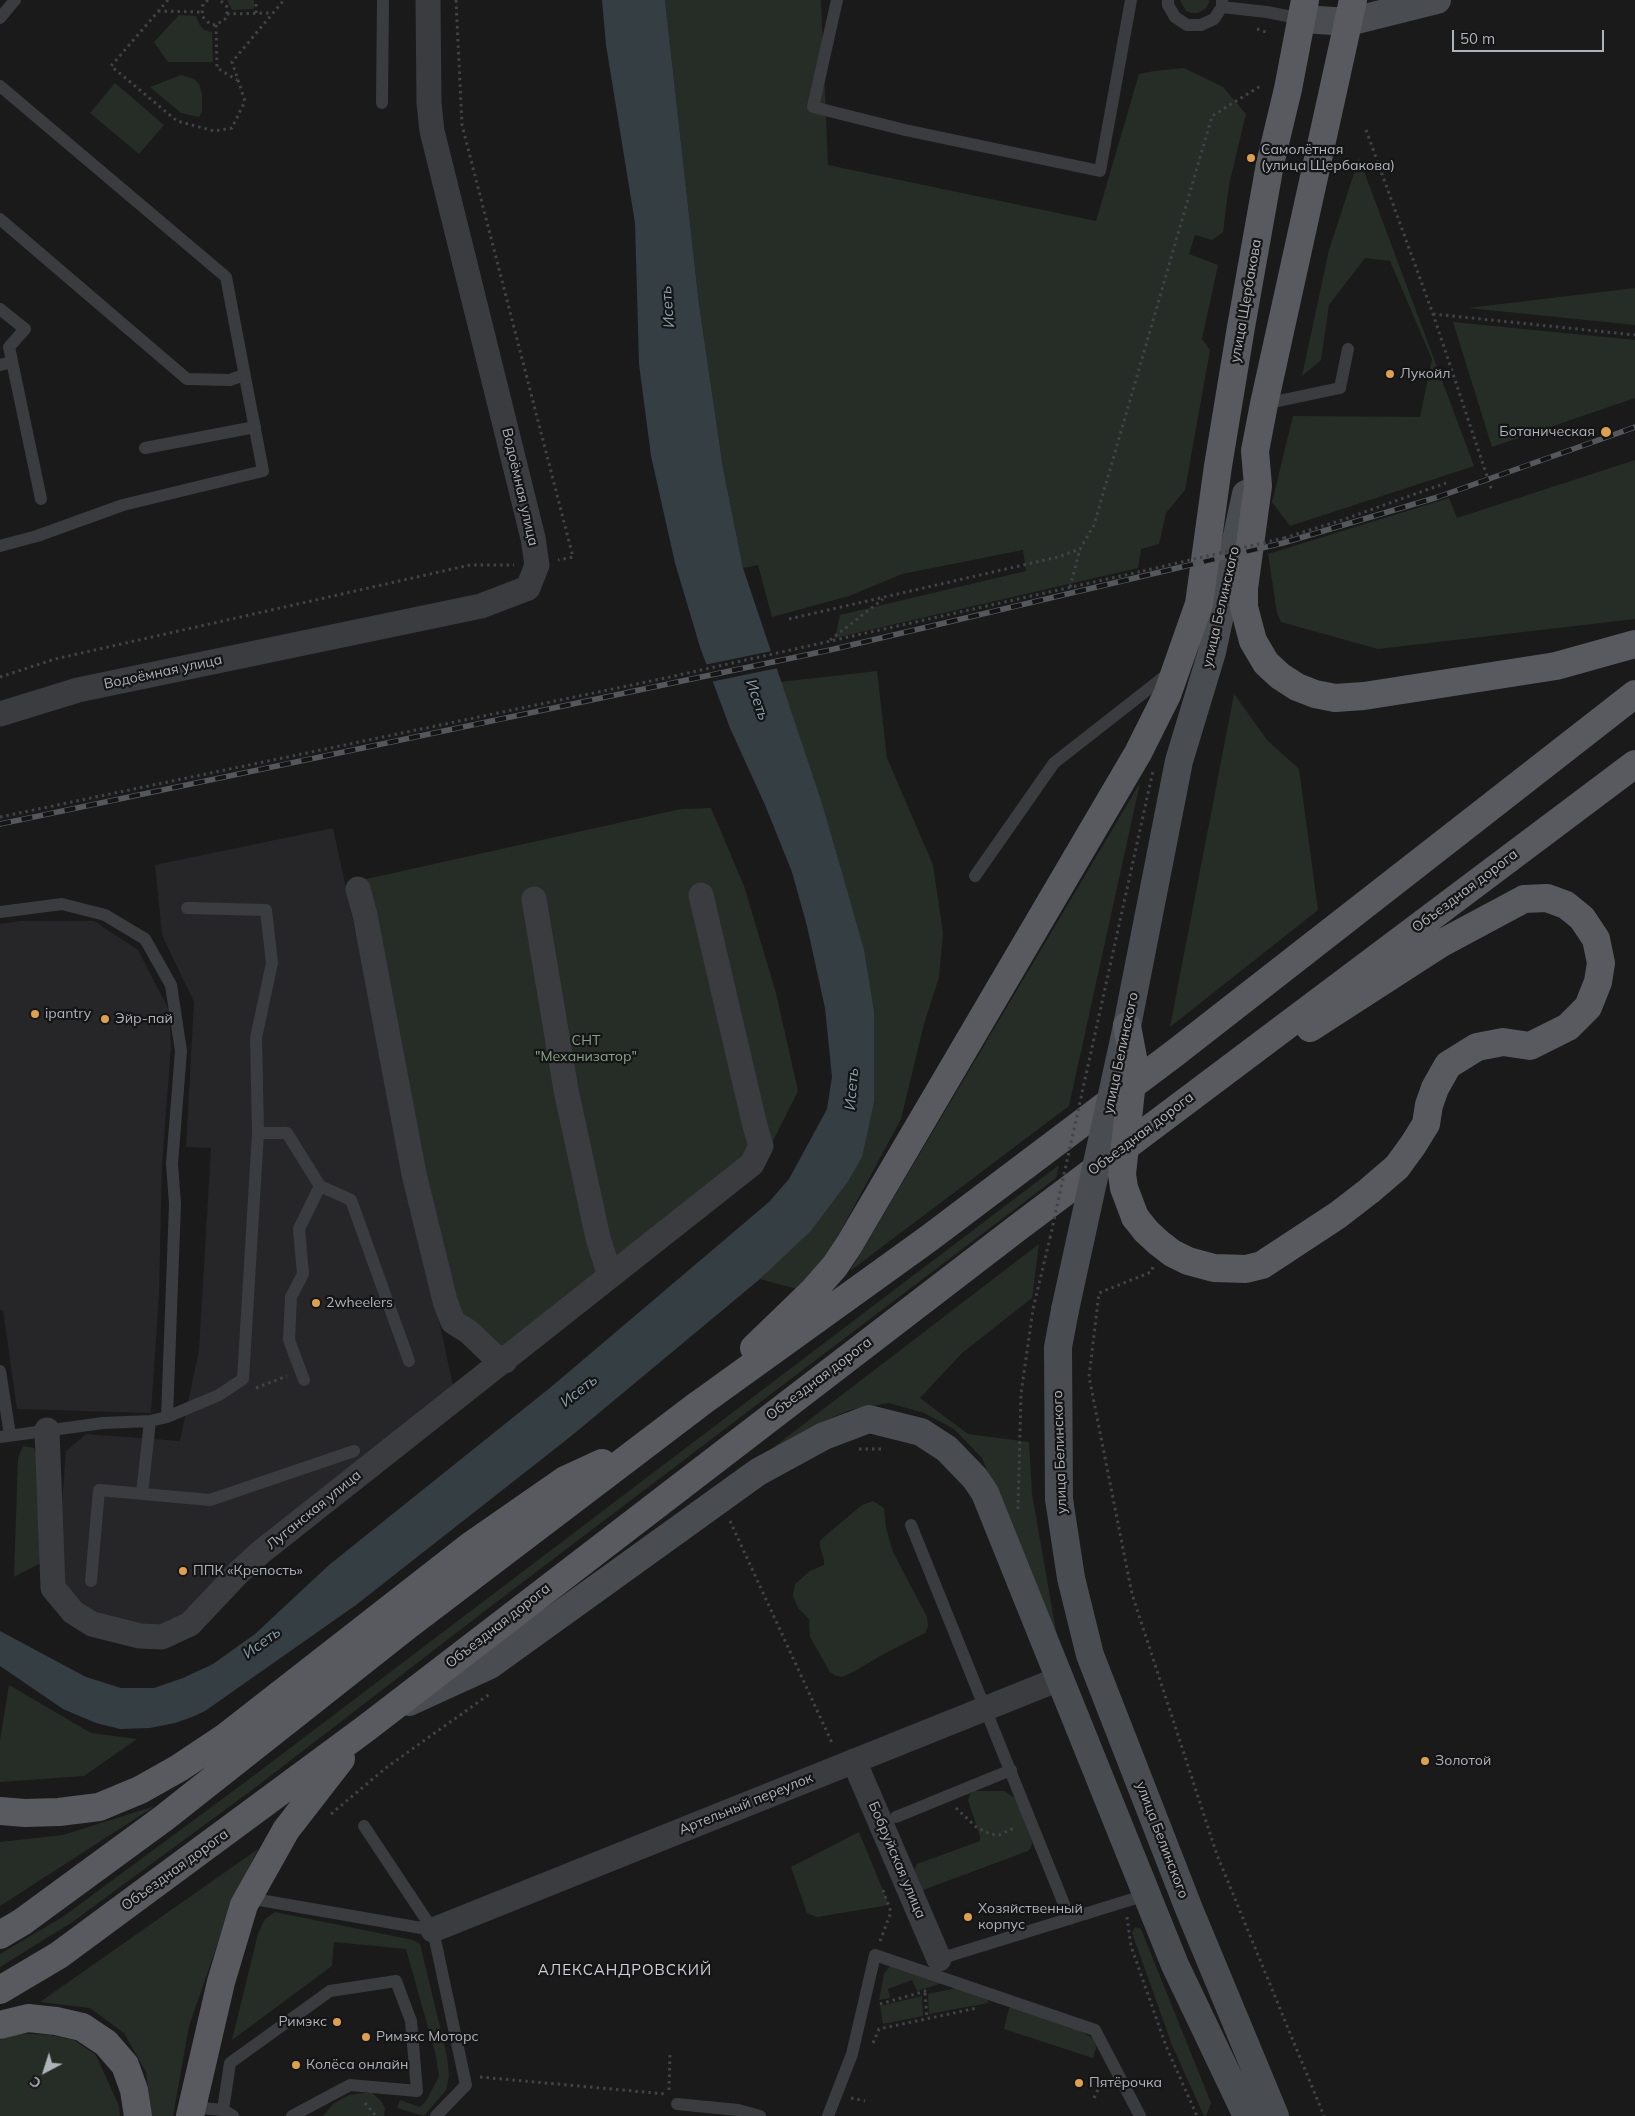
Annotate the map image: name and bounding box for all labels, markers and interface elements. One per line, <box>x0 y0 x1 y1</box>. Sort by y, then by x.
scale bar <box>1455 20 1608 52</box>
text: 50 m <box>1460 29 1495 48</box>
place label: Самолётная (улица Щербакова) <box>1261 142 1395 174</box>
marker: Самолётная (улица Щербакова) <box>1245 152 1257 164</box>
street label: улица Щербакова <box>1227 238 1265 364</box>
water label: Исеть <box>657 285 679 329</box>
place label: Лукойл <box>1400 366 1450 382</box>
marker: Лукойл <box>1384 368 1396 380</box>
place label: Ботаническая <box>1499 424 1595 440</box>
marker: Ботаническая <box>1599 425 1613 439</box>
street label: Водоёмная улица <box>498 426 542 548</box>
street label: улица Белинского <box>1199 545 1243 669</box>
street label: Водоёмная улица <box>102 651 224 693</box>
water label: Исеть <box>742 677 772 723</box>
street label: Объездная дорога <box>1409 846 1521 936</box>
street label: улица Белинского <box>1100 991 1142 1115</box>
place label: ipantry <box>45 1006 91 1022</box>
marker: ipantry <box>29 1008 41 1020</box>
place label: Эйр-пай <box>115 1011 173 1027</box>
marker: Эйр-пай <box>99 1013 111 1025</box>
park label: СНТ "Механизатор" <box>535 1033 637 1066</box>
water label: Исеть <box>841 1067 863 1111</box>
street label: Объездная дорога <box>1085 1089 1197 1179</box>
place label: 2wheelers <box>326 1295 393 1311</box>
marker: 2wheelers <box>310 1297 322 1309</box>
street label: Объездная дорога <box>763 1334 875 1424</box>
water label: Исеть <box>557 1371 601 1411</box>
street label: улица Белинского <box>1049 1390 1071 1514</box>
street label: Луганская улица <box>263 1467 365 1553</box>
place label: ППК «Крепость» <box>193 1563 303 1579</box>
marker: ППК «Крепость» <box>177 1565 189 1577</box>
street label: Объездная дорога <box>443 1580 553 1672</box>
water label: Исеть <box>240 1623 284 1663</box>
place label: Золотой <box>1435 1753 1491 1769</box>
marker: Золотой <box>1419 1755 1431 1767</box>
street label: Артельный переулок <box>677 1769 815 1839</box>
street label: улица Белинского <box>1132 1779 1192 1901</box>
street label: Бобруйская улица <box>865 1799 929 1921</box>
street label: Объездная дорога <box>118 1826 232 1914</box>
place label: Хозяйственный корпус <box>978 1901 1083 1934</box>
marker: Хозяйственный корпус <box>962 1911 974 1923</box>
district label: АЛЕКСАНДРОВСКИЙ <box>536 1961 714 1979</box>
place label: Римэкс <box>278 2014 327 2030</box>
marker: Римэкс <box>331 2016 343 2028</box>
place label: Римэкс Моторс <box>376 2029 478 2045</box>
marker: Римэкс Моторс <box>360 2031 372 2043</box>
north arrow <box>20 2046 70 2096</box>
place label: Колёса онлайн <box>306 2057 408 2073</box>
marker: Колёса онлайн <box>290 2059 302 2071</box>
text: С <box>26 2073 45 2092</box>
place label: Пятёрочка <box>1089 2075 1162 2091</box>
marker: Пятёрочка <box>1073 2077 1085 2089</box>

